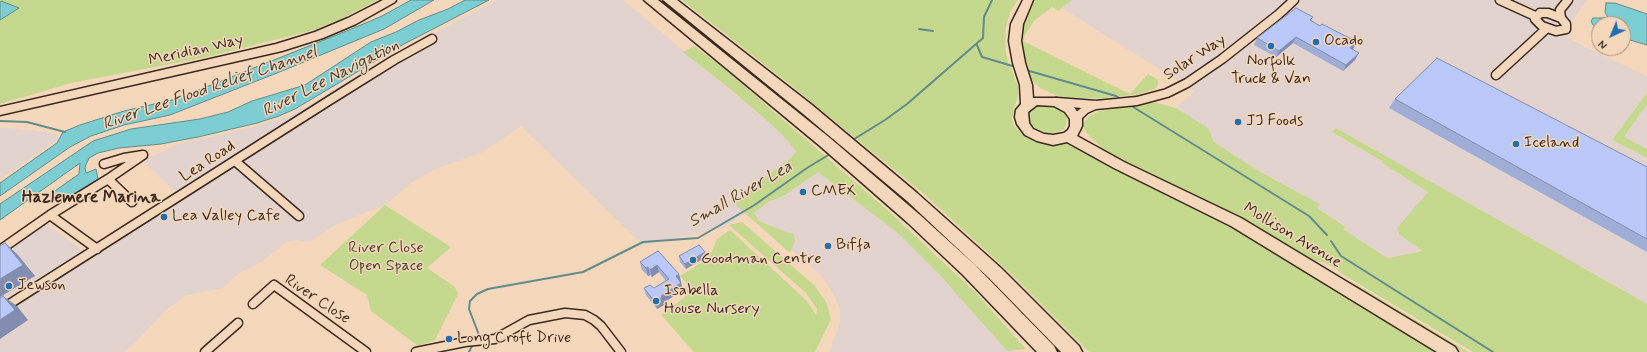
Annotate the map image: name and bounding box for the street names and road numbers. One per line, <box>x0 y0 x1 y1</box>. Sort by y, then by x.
street label: Meridian Way <box>147 31 245 71</box>
street label: Solar Way <box>1160 31 1230 85</box>
street label: Lea Road <box>177 137 239 187</box>
street label: Mollison Avenue <box>1239 199 1345 273</box>
street label: River Close <box>280 271 354 329</box>

